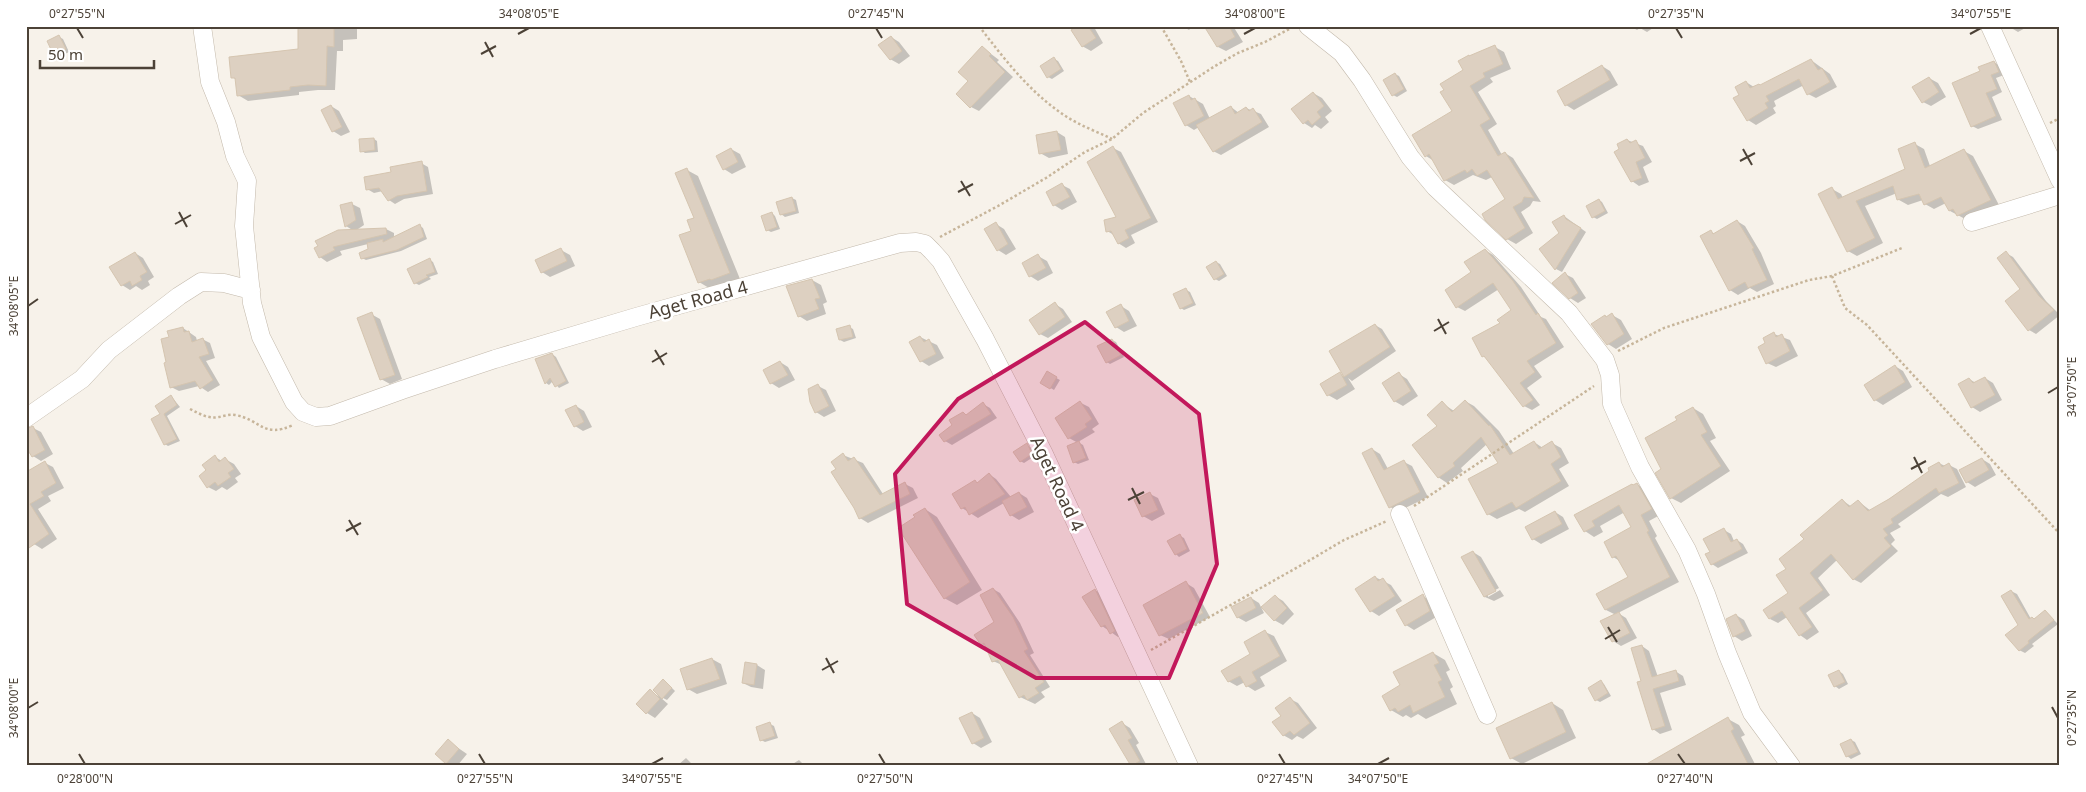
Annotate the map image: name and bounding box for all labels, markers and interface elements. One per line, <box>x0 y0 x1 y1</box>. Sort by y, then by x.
text: 0°27'55"N <box>49 5 105 22</box>
text: 34°08'05"E <box>499 5 559 22</box>
text: 0°27'45"N <box>848 5 904 22</box>
text: 34°08'00"E <box>1225 5 1285 22</box>
text: 0°27'35"N <box>1648 5 1704 22</box>
text: 34°07'55"E <box>1951 5 2011 22</box>
scale bar <box>40 38 154 70</box>
text: 50 m <box>48 44 83 64</box>
street label: Aget Road 4 <box>645 274 750 324</box>
text: 34°08'05"E <box>5 276 22 336</box>
text: 34°07'50"E <box>2063 357 2080 417</box>
street label: Aget Road 4 <box>1025 432 1090 535</box>
text: 34°08'00"E <box>5 678 22 738</box>
text: 0°27'35"N <box>2063 690 2080 746</box>
text: 0°28'00"N <box>57 770 113 787</box>
text: 0°27'55"N <box>457 770 513 787</box>
text: 34°07'55"E <box>622 770 682 787</box>
text: 0°27'50"N <box>857 770 913 787</box>
text: 0°27'45"N <box>1257 770 1313 787</box>
text: 34°07'50"E <box>1348 770 1408 787</box>
text: 0°27'40"N <box>1657 770 1713 787</box>

